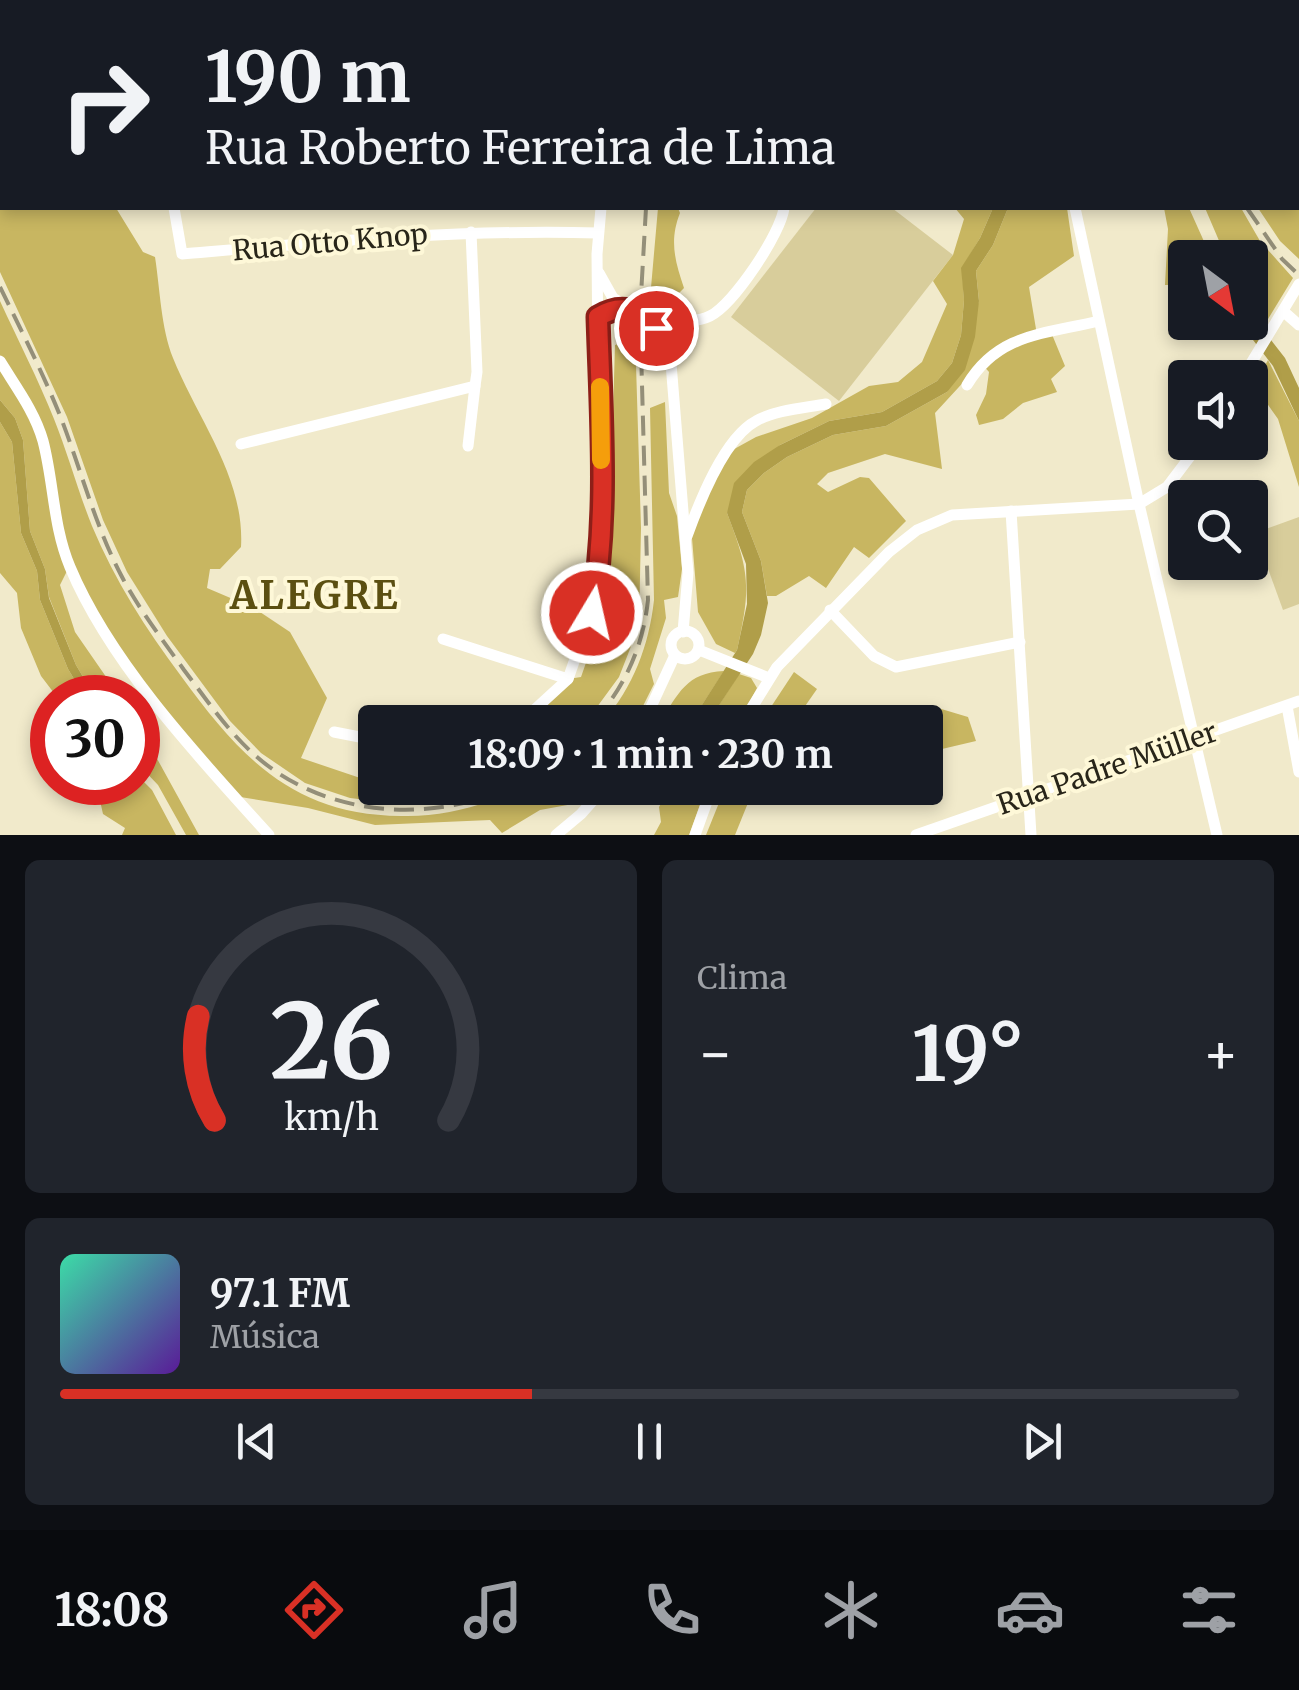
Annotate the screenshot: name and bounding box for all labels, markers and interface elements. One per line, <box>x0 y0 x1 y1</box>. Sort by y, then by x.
text: 190 m <box>205 33 411 121</box>
icon: right <box>40 40 170 170</box>
text: Rua Roberto Ferreira de Lima <box>205 120 835 176</box>
street label: Rua Otto Knop <box>231 216 429 268</box>
north arrow <box>1168 240 1268 340</box>
map controls <box>1168 240 1268 580</box>
pin <box>614 286 699 371</box>
icon: arrive <box>629 301 684 356</box>
button: sound <box>1168 360 1268 460</box>
button: search <box>1168 480 1268 580</box>
position arrow <box>540 561 644 665</box>
district label: ALEGRE <box>229 572 400 619</box>
speed limit sign: 30 <box>30 675 160 805</box>
street label: Rua Padre Müller <box>992 714 1222 822</box>
text: 18:09 · 1 min · 230 m <box>468 731 833 778</box>
text: Clima <box>697 958 787 998</box>
text: 26 <box>269 976 393 1106</box>
text: 19° <box>912 1007 1024 1101</box>
text: − <box>697 1019 734 1088</box>
text: + <box>1202 1019 1239 1088</box>
text: km/h <box>284 1095 378 1140</box>
text: 97.1 FM <box>210 1270 350 1317</box>
text: Música <box>210 1317 320 1357</box>
icon: previous <box>229 1414 284 1469</box>
icon: pause <box>622 1414 677 1469</box>
icon: next <box>1015 1414 1070 1469</box>
icon: directions <box>279 1575 349 1645</box>
icon: music <box>458 1575 528 1645</box>
icon: phone <box>637 1575 707 1645</box>
icon: climate <box>816 1575 886 1645</box>
icon: car <box>995 1575 1065 1645</box>
icon: filters <box>1174 1575 1244 1645</box>
text: 18:08 <box>55 1582 169 1638</box>

